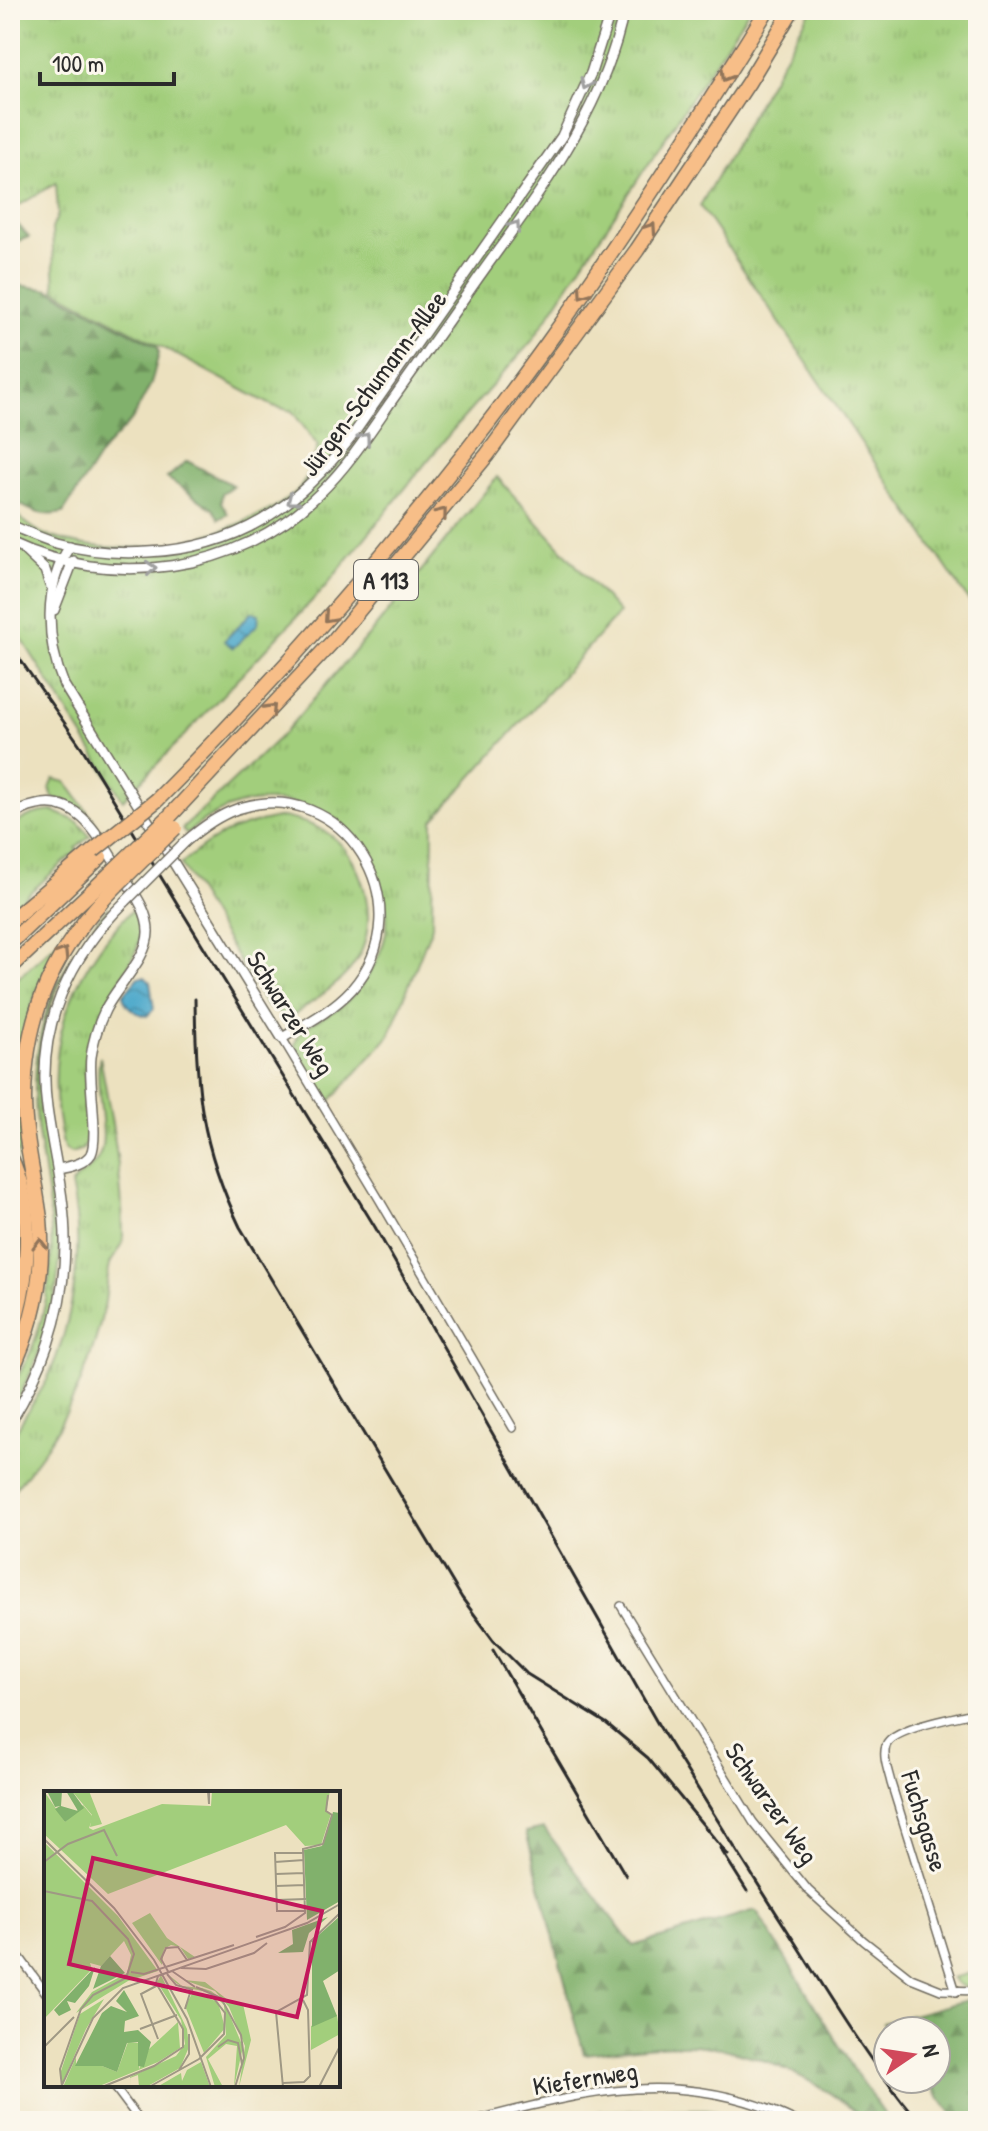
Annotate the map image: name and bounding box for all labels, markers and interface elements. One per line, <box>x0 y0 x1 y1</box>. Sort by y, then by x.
scale bar <box>40 36 174 86</box>
text: 100 m <box>52 47 104 79</box>
one-way arrow <box>721 67 736 82</box>
one-way arrow <box>580 76 596 90</box>
one-way arrow <box>505 220 520 234</box>
one-way arrow <box>642 222 657 237</box>
street label: Jürgen-Schumann-Allee <box>292 283 454 483</box>
one-way arrow <box>578 285 593 299</box>
one-way arrow <box>356 433 370 447</box>
one-way arrow <box>286 490 301 504</box>
one-way arrow <box>432 507 446 522</box>
one-way arrow <box>145 560 158 577</box>
road number: A 113 <box>354 560 418 600</box>
one-way arrow <box>324 607 338 622</box>
one-way arrow <box>262 704 276 719</box>
street label: Schwarzer Weg <box>239 944 343 1082</box>
one-way arrow <box>53 947 69 962</box>
one-way arrow <box>31 1237 49 1250</box>
street label: Schwarzer Weg <box>717 1735 827 1871</box>
street label: Fuchsgasse <box>893 1766 957 1876</box>
inset map <box>44 1791 340 2087</box>
north arrow <box>872 2015 952 2095</box>
text: N <box>916 2041 947 2060</box>
street label: Kiefernweg <box>530 2052 640 2104</box>

